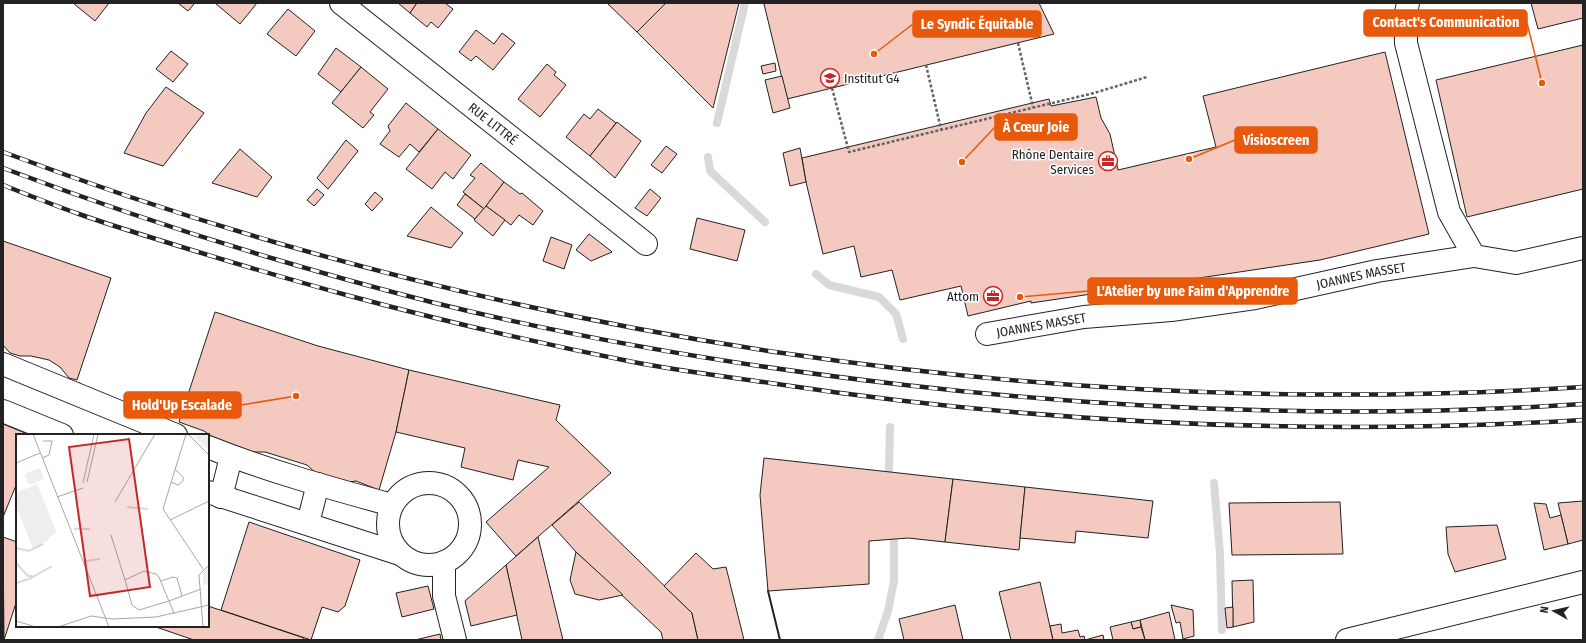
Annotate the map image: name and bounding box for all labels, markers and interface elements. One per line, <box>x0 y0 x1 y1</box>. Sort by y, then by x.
callout: Contact's Communication <box>1364 10 1527 36</box>
callout: Le Syndic Équitable <box>913 11 1041 37</box>
text: Contact's Communication <box>1373 14 1519 31</box>
text: Le Syndic Équitable <box>921 15 1033 33</box>
school or university icon: Institut G4 <box>819 67 841 89</box>
place label: Institut G4 <box>844 71 899 86</box>
street label: RUE LITTRÉ <box>466 99 521 147</box>
callout: À Cœur Joie <box>995 114 1077 140</box>
text: À Cœur Joie <box>1002 118 1069 136</box>
callout: Visioscreen <box>1235 127 1317 153</box>
text: Visioscreen <box>1242 132 1309 149</box>
place label: Rhône Dentaire Services <box>1012 147 1094 177</box>
office icon: Rhône Dentaire Services <box>1097 150 1119 172</box>
street label: JOANNES MASSET <box>1315 259 1407 292</box>
callout: L'Atelier by une Faim d'Apprendre <box>1088 278 1297 304</box>
text: L'Atelier by une Faim d'Apprendre <box>1097 283 1289 300</box>
office icon: Attom <box>982 285 1004 307</box>
place label: Attom <box>947 289 979 304</box>
street label: JOANNES MASSET <box>995 309 1087 340</box>
callout: Hold'Up Escalade <box>124 392 241 418</box>
text: Hold'Up Escalade <box>132 397 232 414</box>
inset map <box>16 434 209 627</box>
north arrow <box>1534 591 1574 631</box>
text: N <box>1538 606 1551 614</box>

